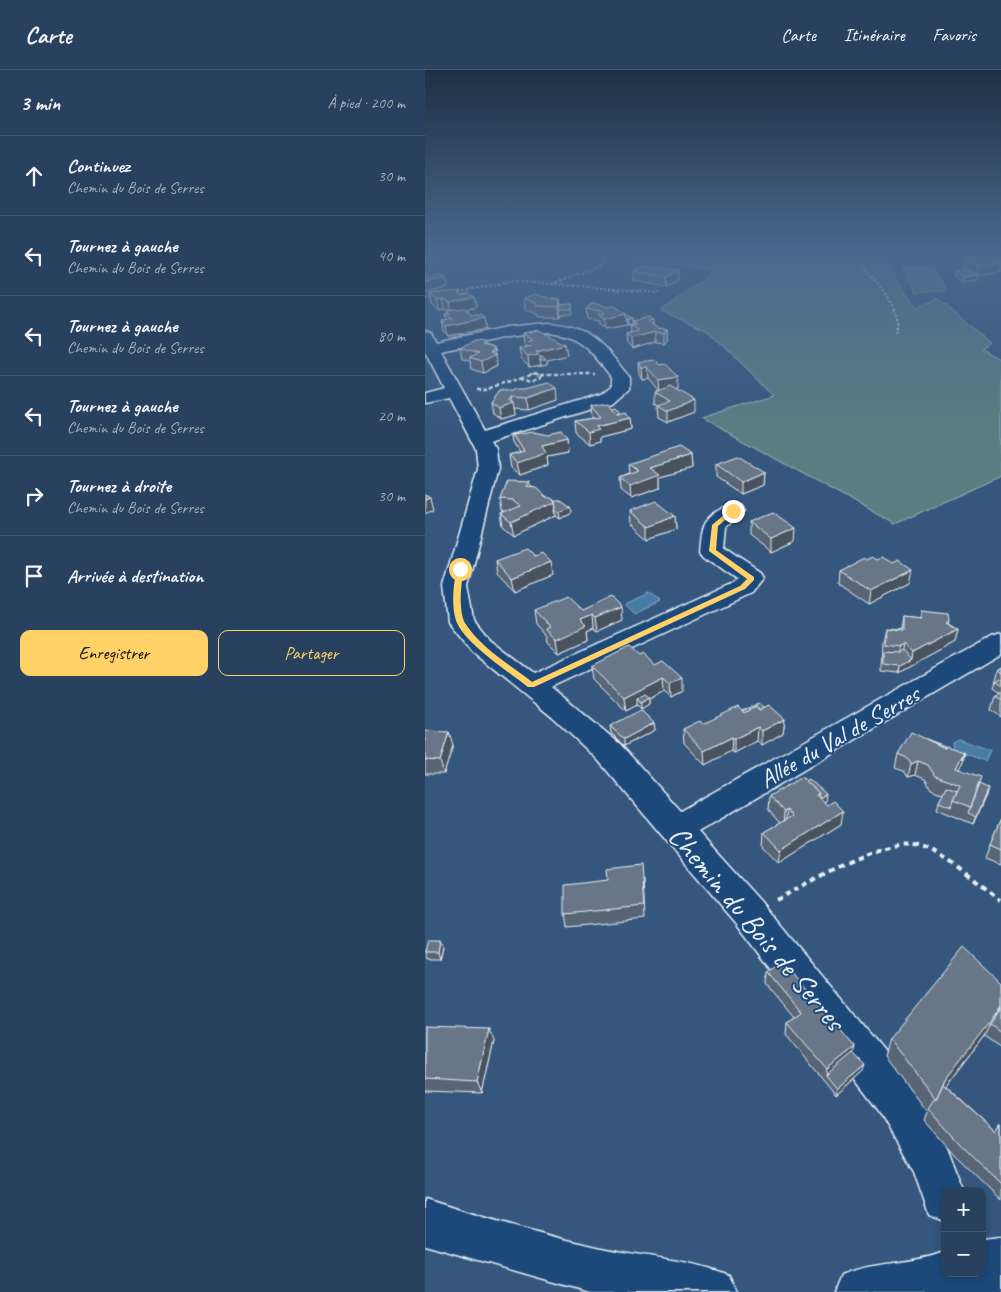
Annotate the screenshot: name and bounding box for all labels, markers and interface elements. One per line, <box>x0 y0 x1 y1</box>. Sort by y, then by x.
text: Carte <box>25 20 72 50</box>
text: Carte <box>781 24 816 46</box>
text: Itinéraire <box>844 24 905 46</box>
text: Favoris <box>933 24 976 46</box>
text: 3 min <box>20 90 60 116</box>
text: À pied · 200 m <box>327 93 405 113</box>
text: Continuez <box>67 154 130 178</box>
icon: ahead <box>20 162 48 190</box>
text: 30 m <box>378 166 405 186</box>
text: Chemin du Bois de Serres <box>67 178 204 198</box>
text: Tournez à gauche <box>67 234 178 258</box>
icon: left <box>20 242 48 270</box>
text: 40 m <box>378 246 405 266</box>
text: Chemin du Bois de Serres <box>67 258 204 278</box>
text: Tournez à gauche <box>67 314 178 338</box>
icon: left <box>20 322 48 350</box>
text: 80 m <box>378 326 405 346</box>
text: Chemin du Bois de Serres <box>67 338 204 358</box>
text: Tournez à gauche <box>67 394 178 418</box>
icon: left <box>20 402 48 430</box>
text: 20 m <box>378 406 405 426</box>
text: Chemin du Bois de Serres <box>67 418 204 438</box>
text: Tournez à droite <box>67 474 171 498</box>
icon: right <box>20 482 48 510</box>
text: 30 m <box>378 486 405 506</box>
text: Chemin du Bois de Serres <box>67 498 204 518</box>
route end <box>722 500 745 523</box>
route start <box>449 558 472 581</box>
icon: arrive <box>20 562 48 590</box>
text: Arrivée à destination <box>67 564 203 588</box>
button: Enregistrer <box>20 630 208 676</box>
button: Partager <box>218 630 405 676</box>
street label: Allée du Val de Serres <box>754 677 927 796</box>
street label: Chemin du Bois de Serres <box>660 818 856 1040</box>
map controls <box>941 1187 986 1277</box>
button: + <box>941 1187 986 1232</box>
button: − <box>941 1232 986 1277</box>

